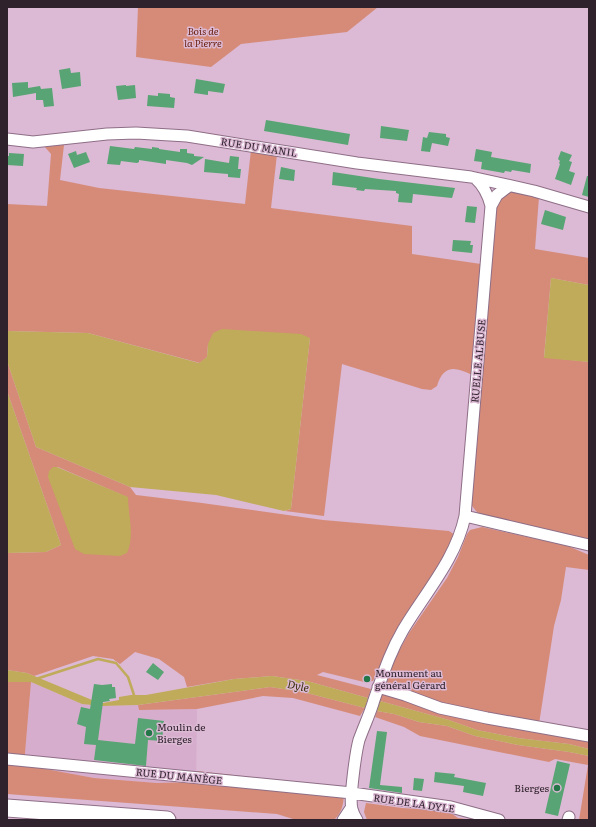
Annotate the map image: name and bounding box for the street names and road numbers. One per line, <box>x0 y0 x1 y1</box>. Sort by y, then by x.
street label: RUE DU MANIL <box>220 133 298 160</box>
street label: RUELLE AL'BUSE <box>466 319 489 403</box>
street label: RUE DU MANÈGE <box>135 764 223 788</box>
street label: RUE DE LA DYLE <box>372 789 456 816</box>

